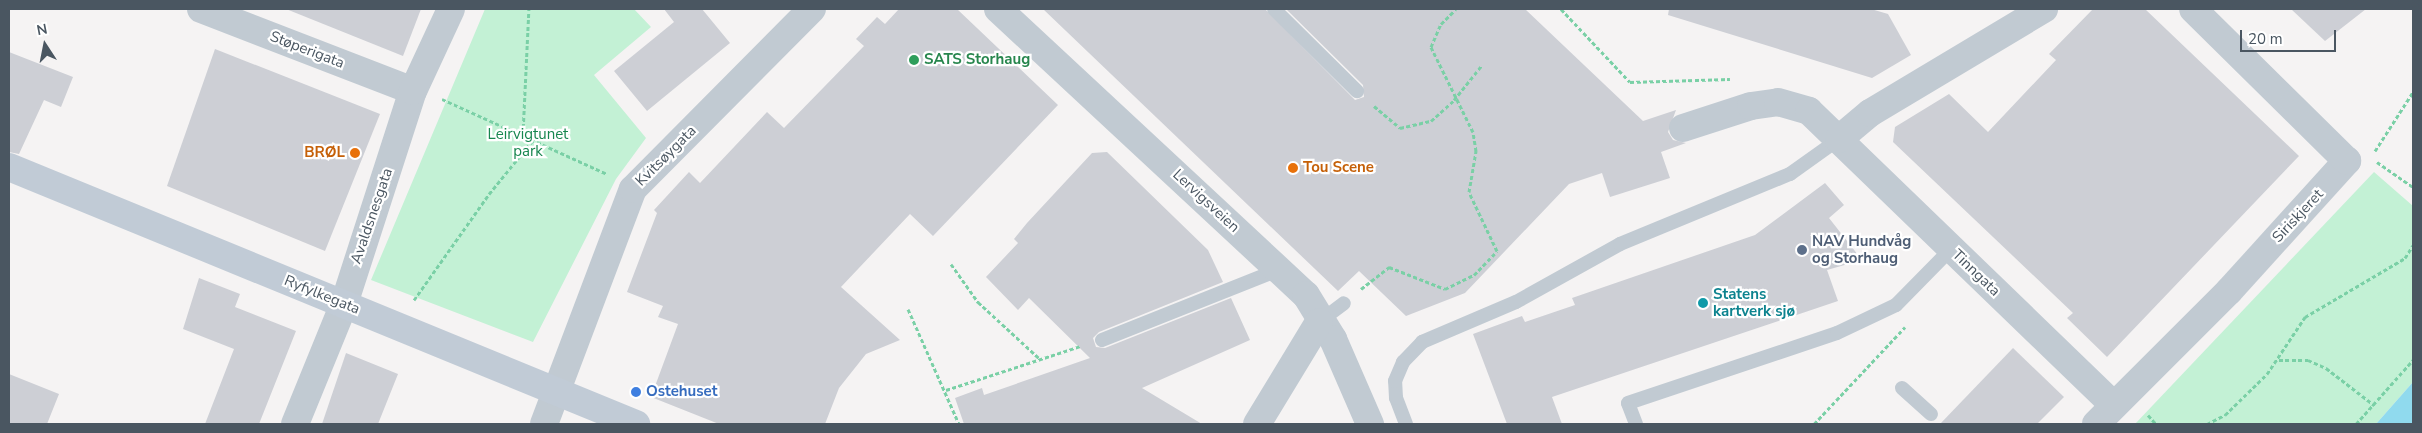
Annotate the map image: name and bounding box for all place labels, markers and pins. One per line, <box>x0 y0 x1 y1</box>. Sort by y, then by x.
place label: SATS Storhaug <box>924 51 1030 69</box>
marker: SATS Storhaug <box>908 54 920 66</box>
place label: BRØL <box>304 144 345 162</box>
marker: BRØL <box>349 147 361 159</box>
place label: Tou Scene <box>1303 159 1374 177</box>
marker: Tou Scene <box>1287 162 1299 174</box>
place label: NAV Hundvåg og Storhaug <box>1812 232 1911 267</box>
marker: NAV Hundvåg og Storhaug <box>1796 244 1808 256</box>
place label: Statens kartverk sjø <box>1713 285 1795 320</box>
marker: Statens kartverk sjø <box>1697 297 1709 309</box>
place label: Ostehuset <box>646 383 717 401</box>
marker: Ostehuset <box>630 386 642 398</box>

